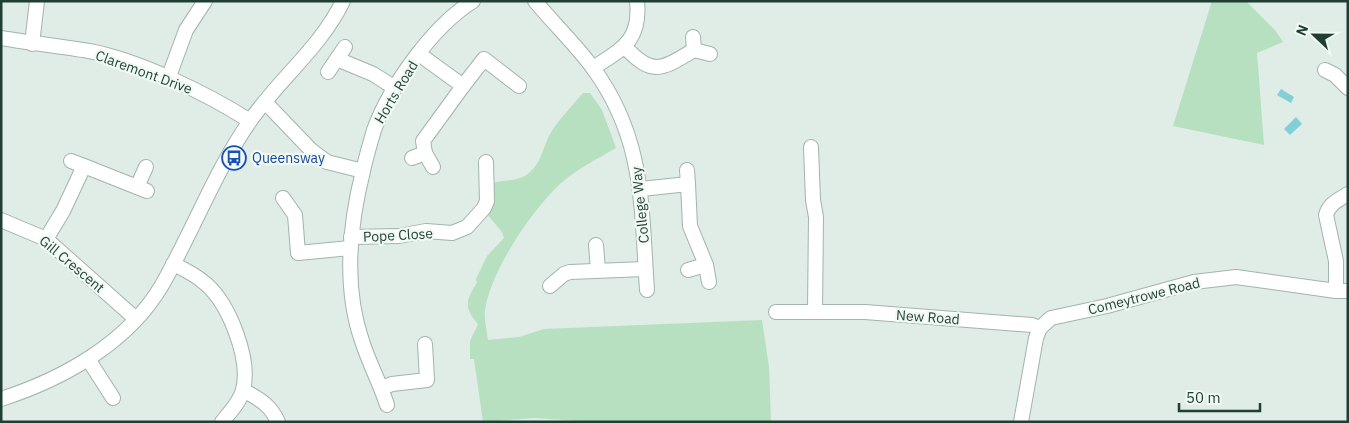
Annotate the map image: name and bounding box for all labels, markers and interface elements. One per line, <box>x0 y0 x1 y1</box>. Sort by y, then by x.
north arrow <box>1289 10 1339 60</box>
text: N <box>1292 22 1312 38</box>
street label: Claremont Drive <box>93 46 195 98</box>
street label: Horts Road <box>370 57 422 127</box>
bus stop icon: Queensway <box>221 145 247 171</box>
place label: Queensway <box>252 149 325 167</box>
street label: College Way <box>627 166 653 244</box>
street label: Pope Close <box>363 224 434 246</box>
street label: Gill Crescent <box>36 231 108 297</box>
street label: Comeytrowe Road <box>1086 273 1202 319</box>
street label: New Road <box>896 306 960 328</box>
scale bar <box>1179 380 1260 412</box>
text: 50 m <box>1186 388 1221 407</box>

